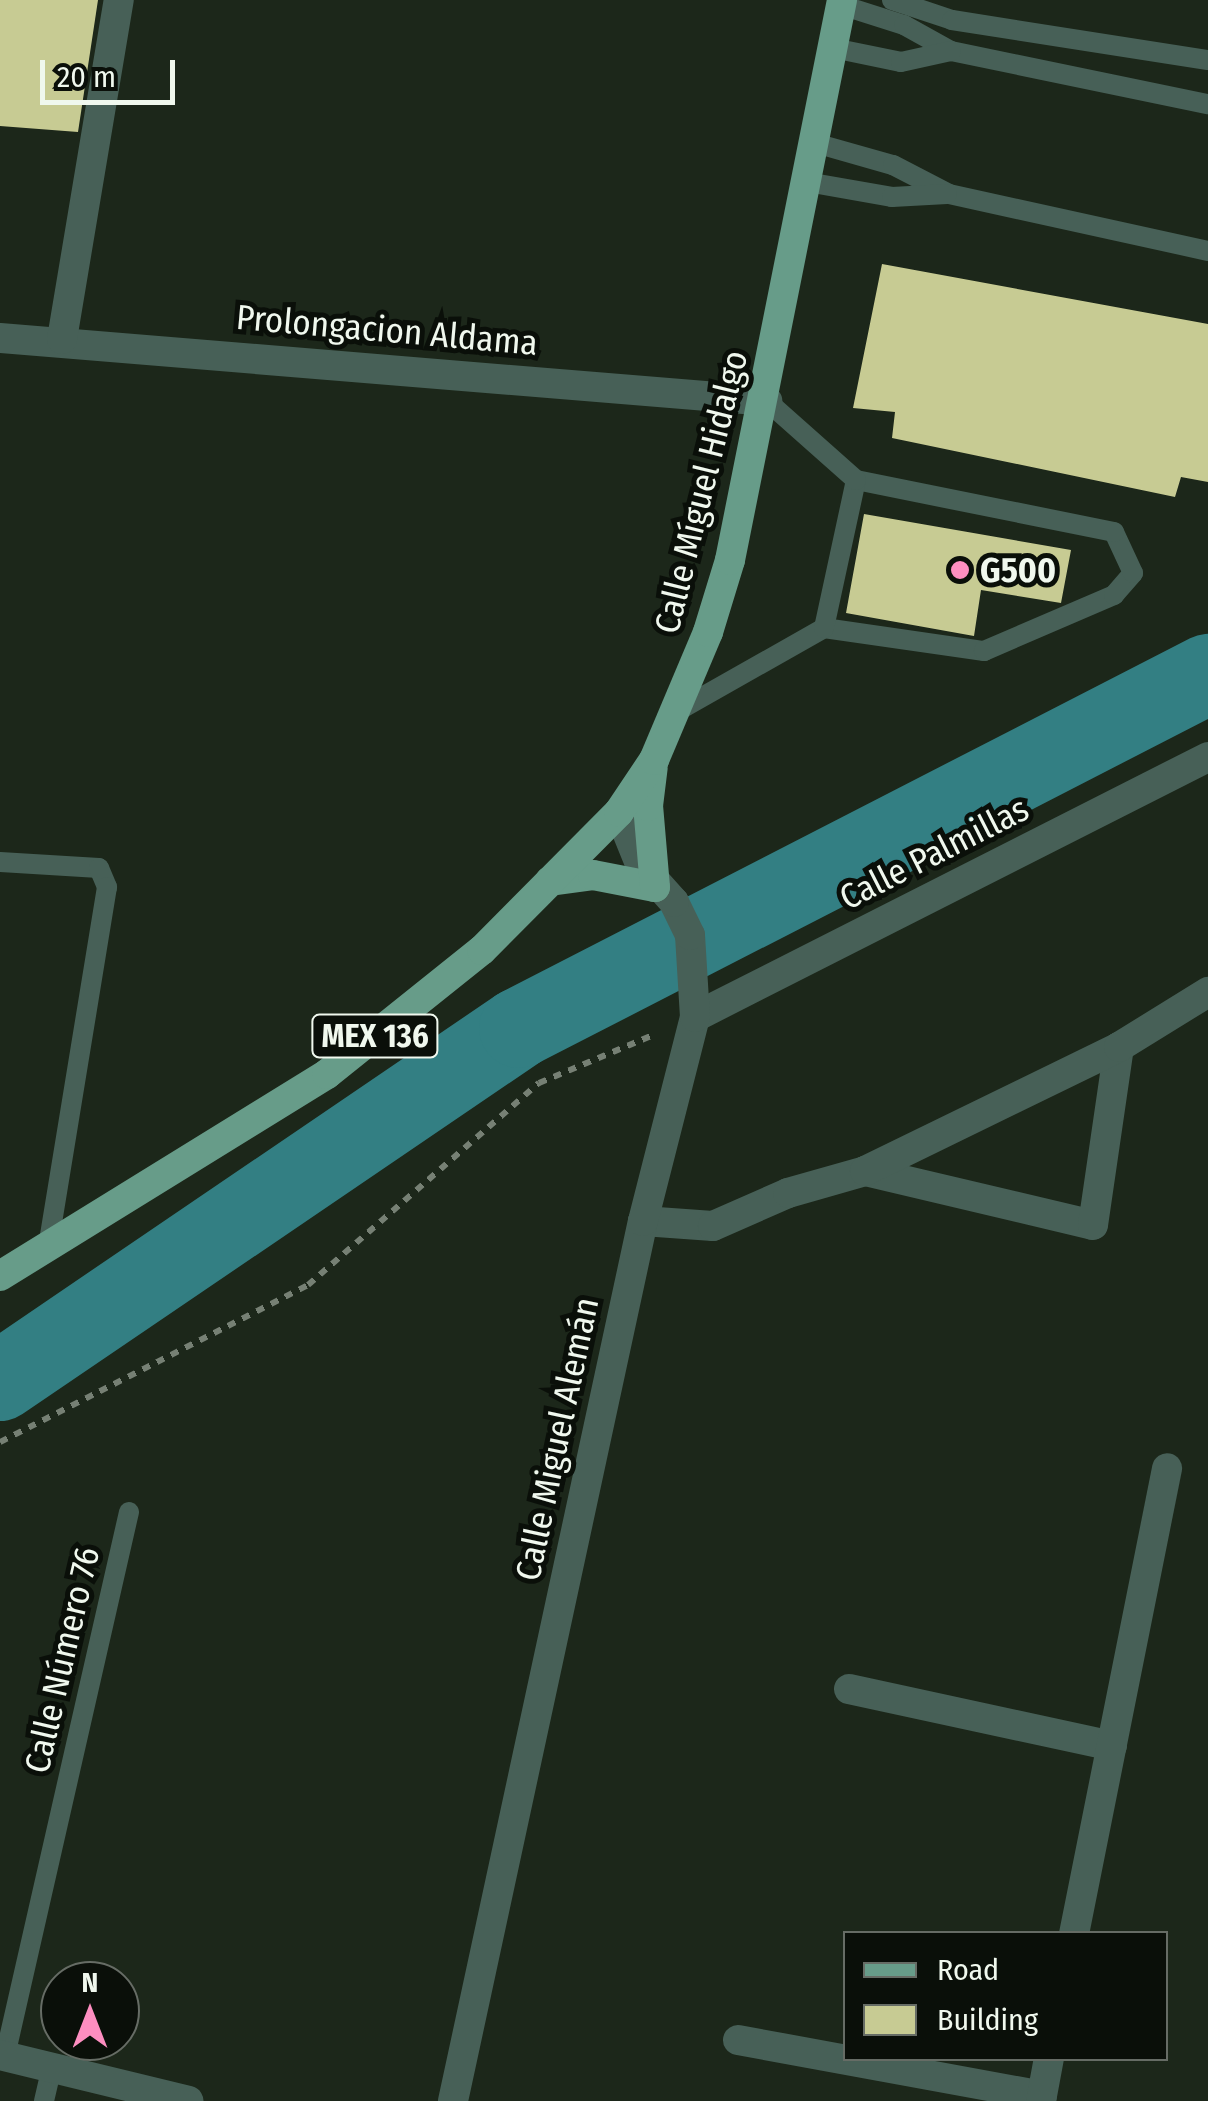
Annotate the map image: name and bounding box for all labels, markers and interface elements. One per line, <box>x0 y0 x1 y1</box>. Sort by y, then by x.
scale bar <box>45 40 180 102</box>
text: 20 m <box>57 59 116 95</box>
street label: Prolongacion Aldama <box>235 296 539 364</box>
street label: Calle Míguel Hidalgo <box>646 346 756 638</box>
place label: G500 <box>980 549 1056 591</box>
marker: G500 <box>949 559 971 581</box>
street label: Calle Palmillas <box>832 787 1036 919</box>
road number: MEX 136 <box>310 1009 440 1063</box>
street label: Calle Miguel Alemán <box>506 1294 608 1584</box>
street label: Calle Número 76 <box>16 1543 108 1777</box>
legend <box>843 1931 1168 2061</box>
text: Road <box>937 1952 999 1988</box>
north arrow <box>40 1961 140 2061</box>
text: N <box>82 1966 98 1999</box>
text: Building <box>937 2002 1038 2038</box>

